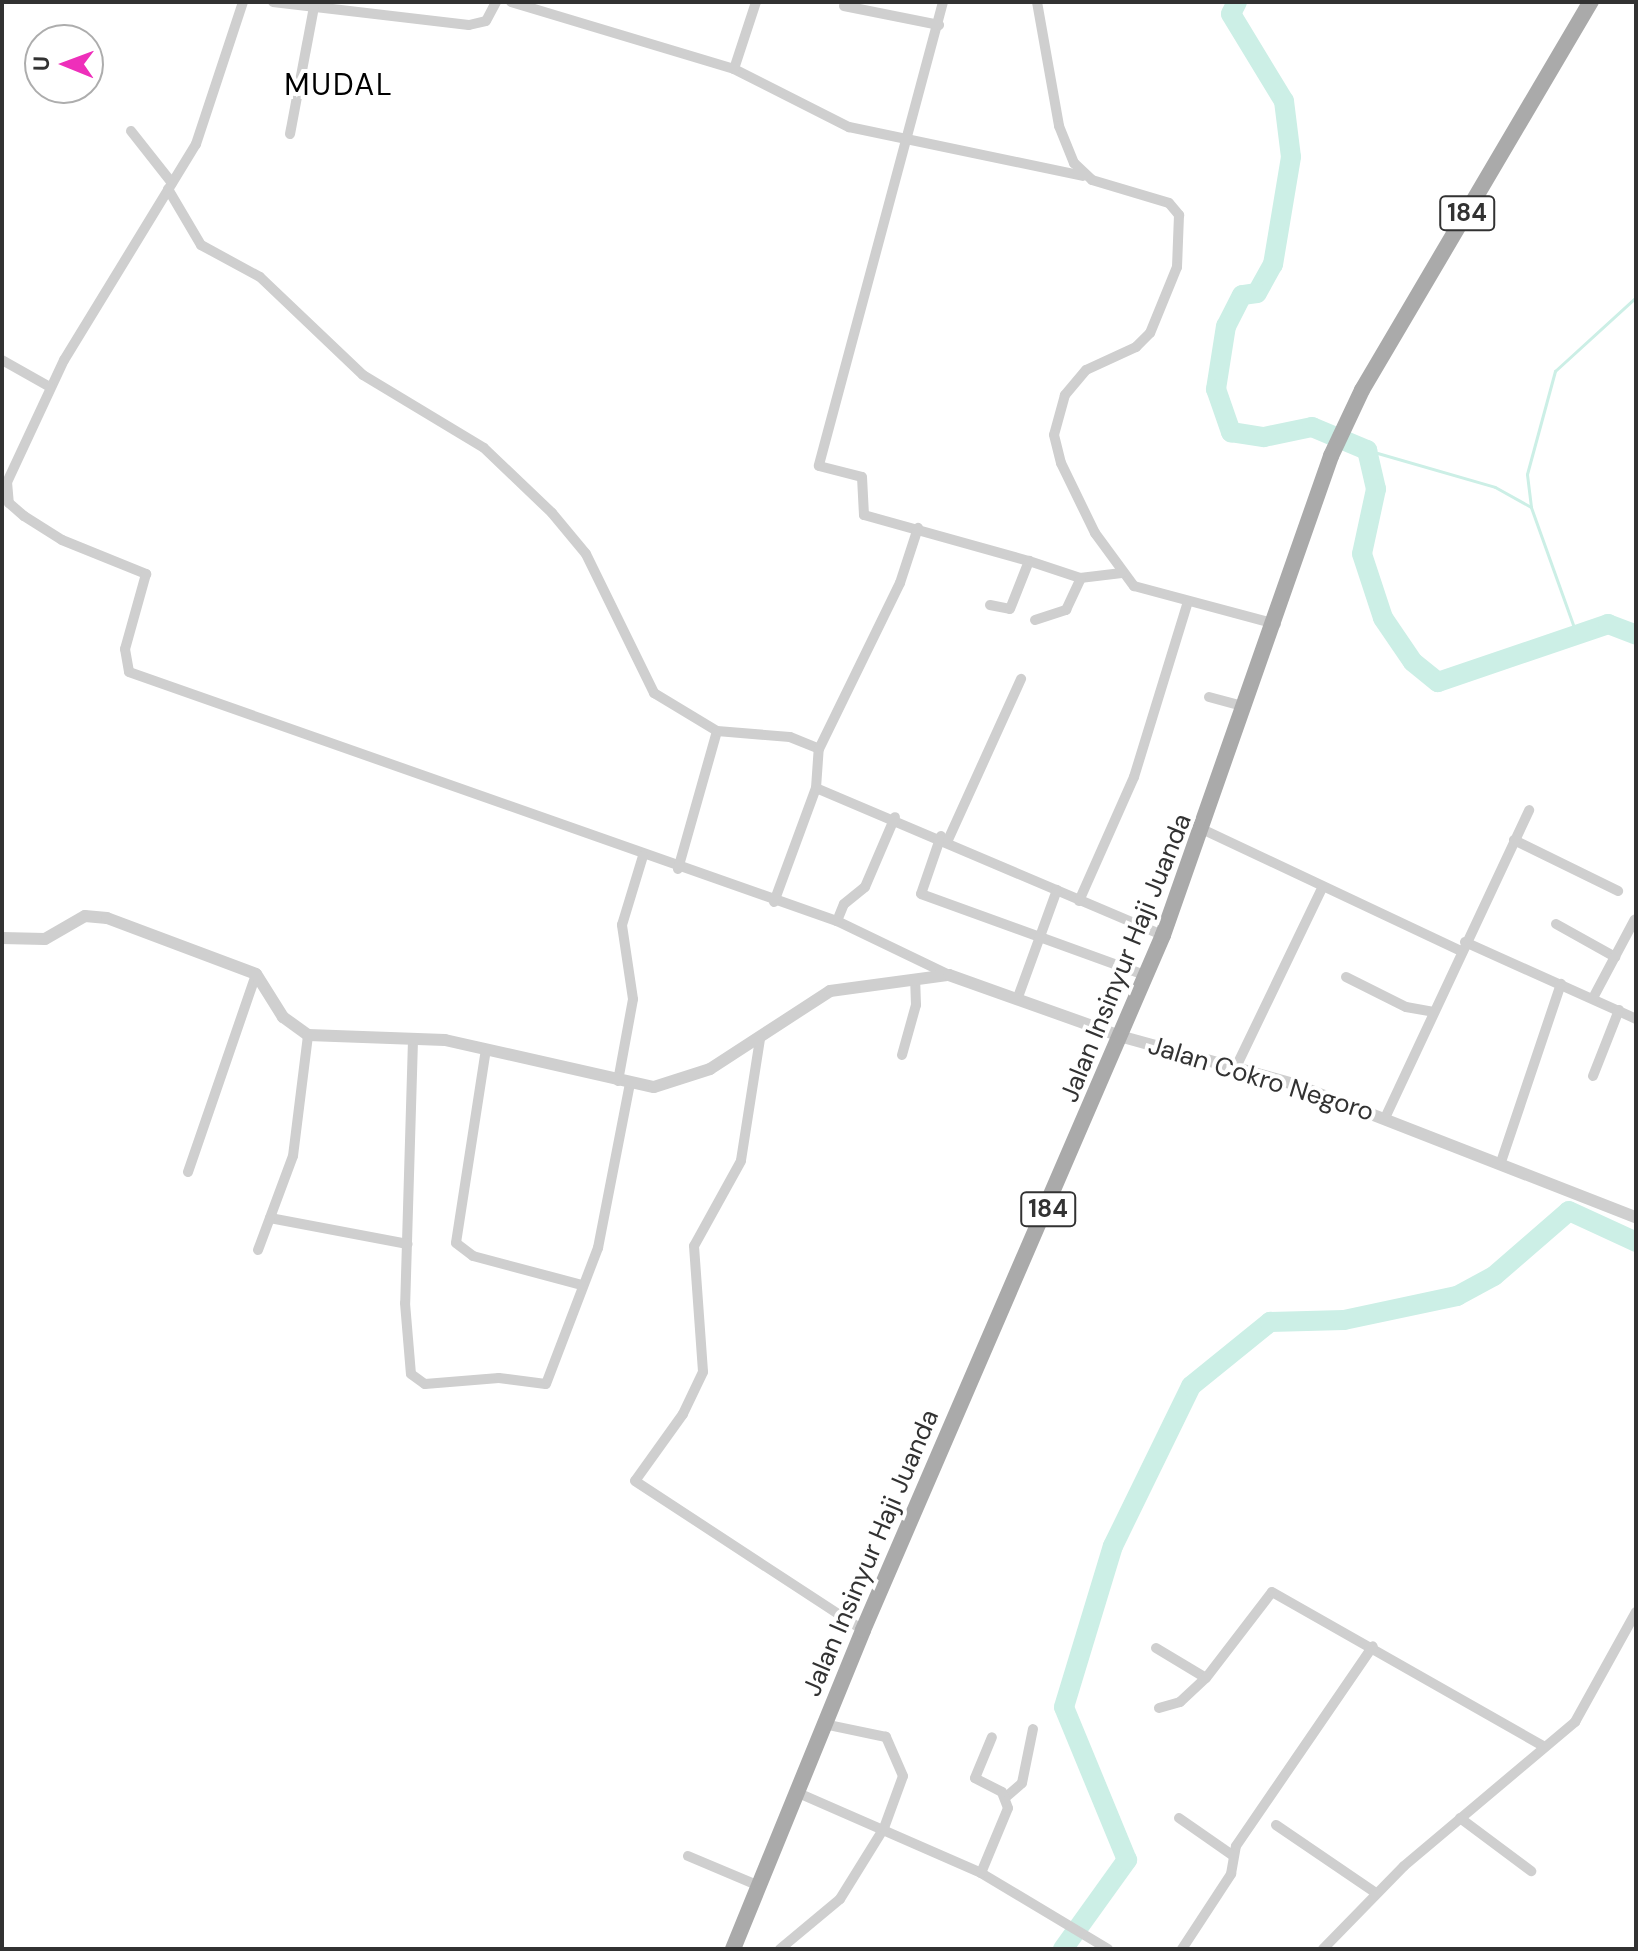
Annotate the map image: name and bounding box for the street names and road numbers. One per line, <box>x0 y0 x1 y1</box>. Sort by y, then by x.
road number: 184 <box>1439 193 1495 233</box>
street label: Jalan Insinyur Haji Juanda <box>1054 809 1198 1107</box>
street label: Jalan Cokro Negoro <box>1144 1030 1378 1128</box>
road number: 184 <box>1020 1189 1076 1229</box>
street label: Jalan Insinyur Haji Juanda <box>796 1405 946 1701</box>

